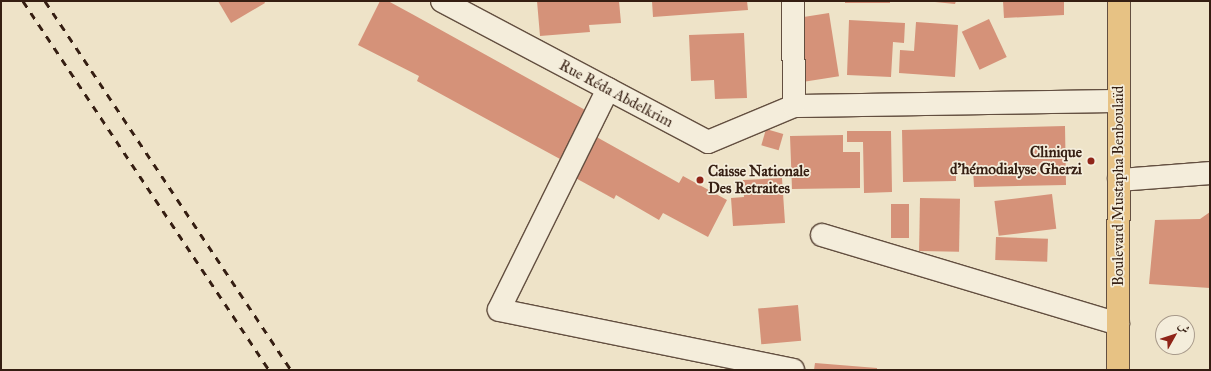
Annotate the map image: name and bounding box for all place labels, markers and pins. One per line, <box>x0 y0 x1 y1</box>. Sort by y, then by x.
place label: Clinique d'hémodialyse Gherzi <box>950 143 1082 178</box>
marker: Clinique d'hémodialyse Gherzi <box>1085 155 1097 167</box>
place label: Caisse Nationale Des Retraites <box>708 162 810 197</box>
marker: Caisse Nationale Des Retraites <box>695 175 705 185</box>

